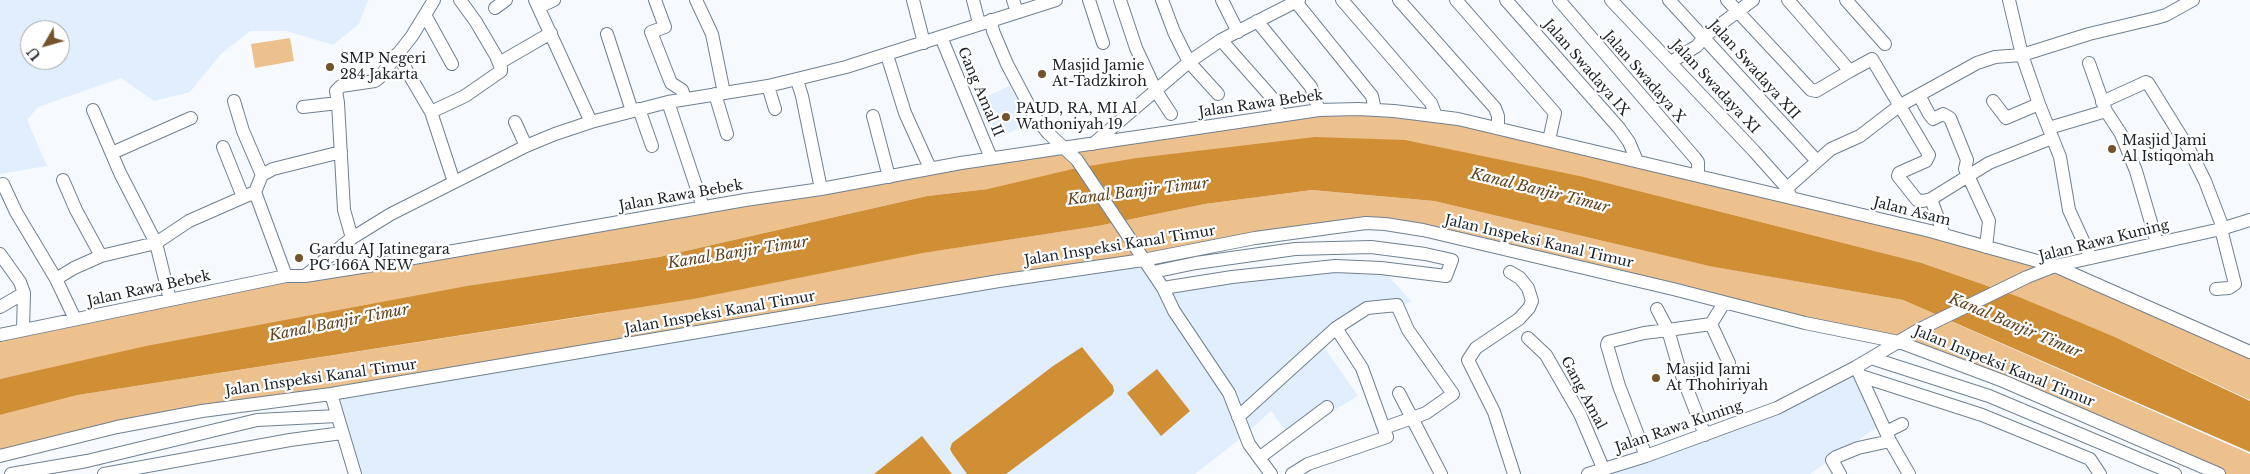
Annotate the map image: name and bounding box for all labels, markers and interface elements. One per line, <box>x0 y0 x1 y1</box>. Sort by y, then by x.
street label: Jalan Swadaya IX <box>1540 17 1632 119</box>
street label: Jalan Swadaya XII <box>1705 17 1803 123</box>
north arrow <box>20 20 70 70</box>
street label: Jalan Swadaya X <box>1600 28 1688 126</box>
street label: Jalan Swadaya XI <box>1667 37 1763 137</box>
text: U <box>23 43 45 64</box>
street label: Gang Amal II <box>954 45 1006 139</box>
place label: SMP Negeri 284 Jakarta <box>340 51 426 84</box>
place label: Masjid Jamie At-Tadzkiroh <box>1052 58 1147 90</box>
marker: SMP Negeri 284 Jakarta <box>324 61 336 73</box>
marker: Masjid Jamie At-Tadzkiroh <box>1036 68 1048 80</box>
street label: Jalan Rawa Bebek <box>1198 87 1324 121</box>
place label: PAUD, RA, MI Al Wathoniyah 19 <box>1016 101 1137 134</box>
marker: PAUD, RA, MI Al Wathoniyah 19 <box>1000 111 1012 123</box>
place label: Masjid Jami Al Istiqomah <box>2122 133 2214 166</box>
marker: Masjid Jami Al Istiqomah <box>2106 143 2118 155</box>
water label: Kanal Banjir Timur <box>1469 165 1611 217</box>
water label: Kanal Banjir Timur <box>1066 174 1210 210</box>
street label: Jalan Rawa Bebek <box>618 177 744 215</box>
street label: Jalan Asam <box>1872 194 1952 230</box>
street label: Jalan Inspeksi Kanal Timur <box>1443 212 1635 272</box>
street label: Jalan Rawa Kuning <box>2037 217 2171 265</box>
street label: Jalan Inspeksi Kanal Timur <box>1023 223 1217 269</box>
water label: Kanal Banjir Timur <box>666 233 810 273</box>
place label: Gardu AJ Jatinegara PG 166A NEW <box>309 242 450 274</box>
marker: Gardu AJ Jatinegara PG 166A NEW <box>293 252 305 264</box>
street label: Jalan Rawa Bebek <box>86 268 212 310</box>
street label: Jalan Inspeksi Kanal Timur <box>623 288 817 338</box>
water label: Kanal Banjir Timur <box>1946 290 2084 362</box>
water label: Kanal Banjir Timur <box>268 301 410 345</box>
street label: Jalan Inspeksi Kanal Timur <box>1911 323 2097 411</box>
street label: Gang Amal <box>1557 354 1609 432</box>
street label: Jalan Inspeksi Kanal Timur <box>224 356 418 400</box>
place label: Masjid Jami At Thohiriyah <box>1666 362 1768 394</box>
marker: Masjid Jami At Thohiriyah <box>1650 372 1662 384</box>
street label: Jalan Rawa Kuning <box>1613 397 1745 457</box>

